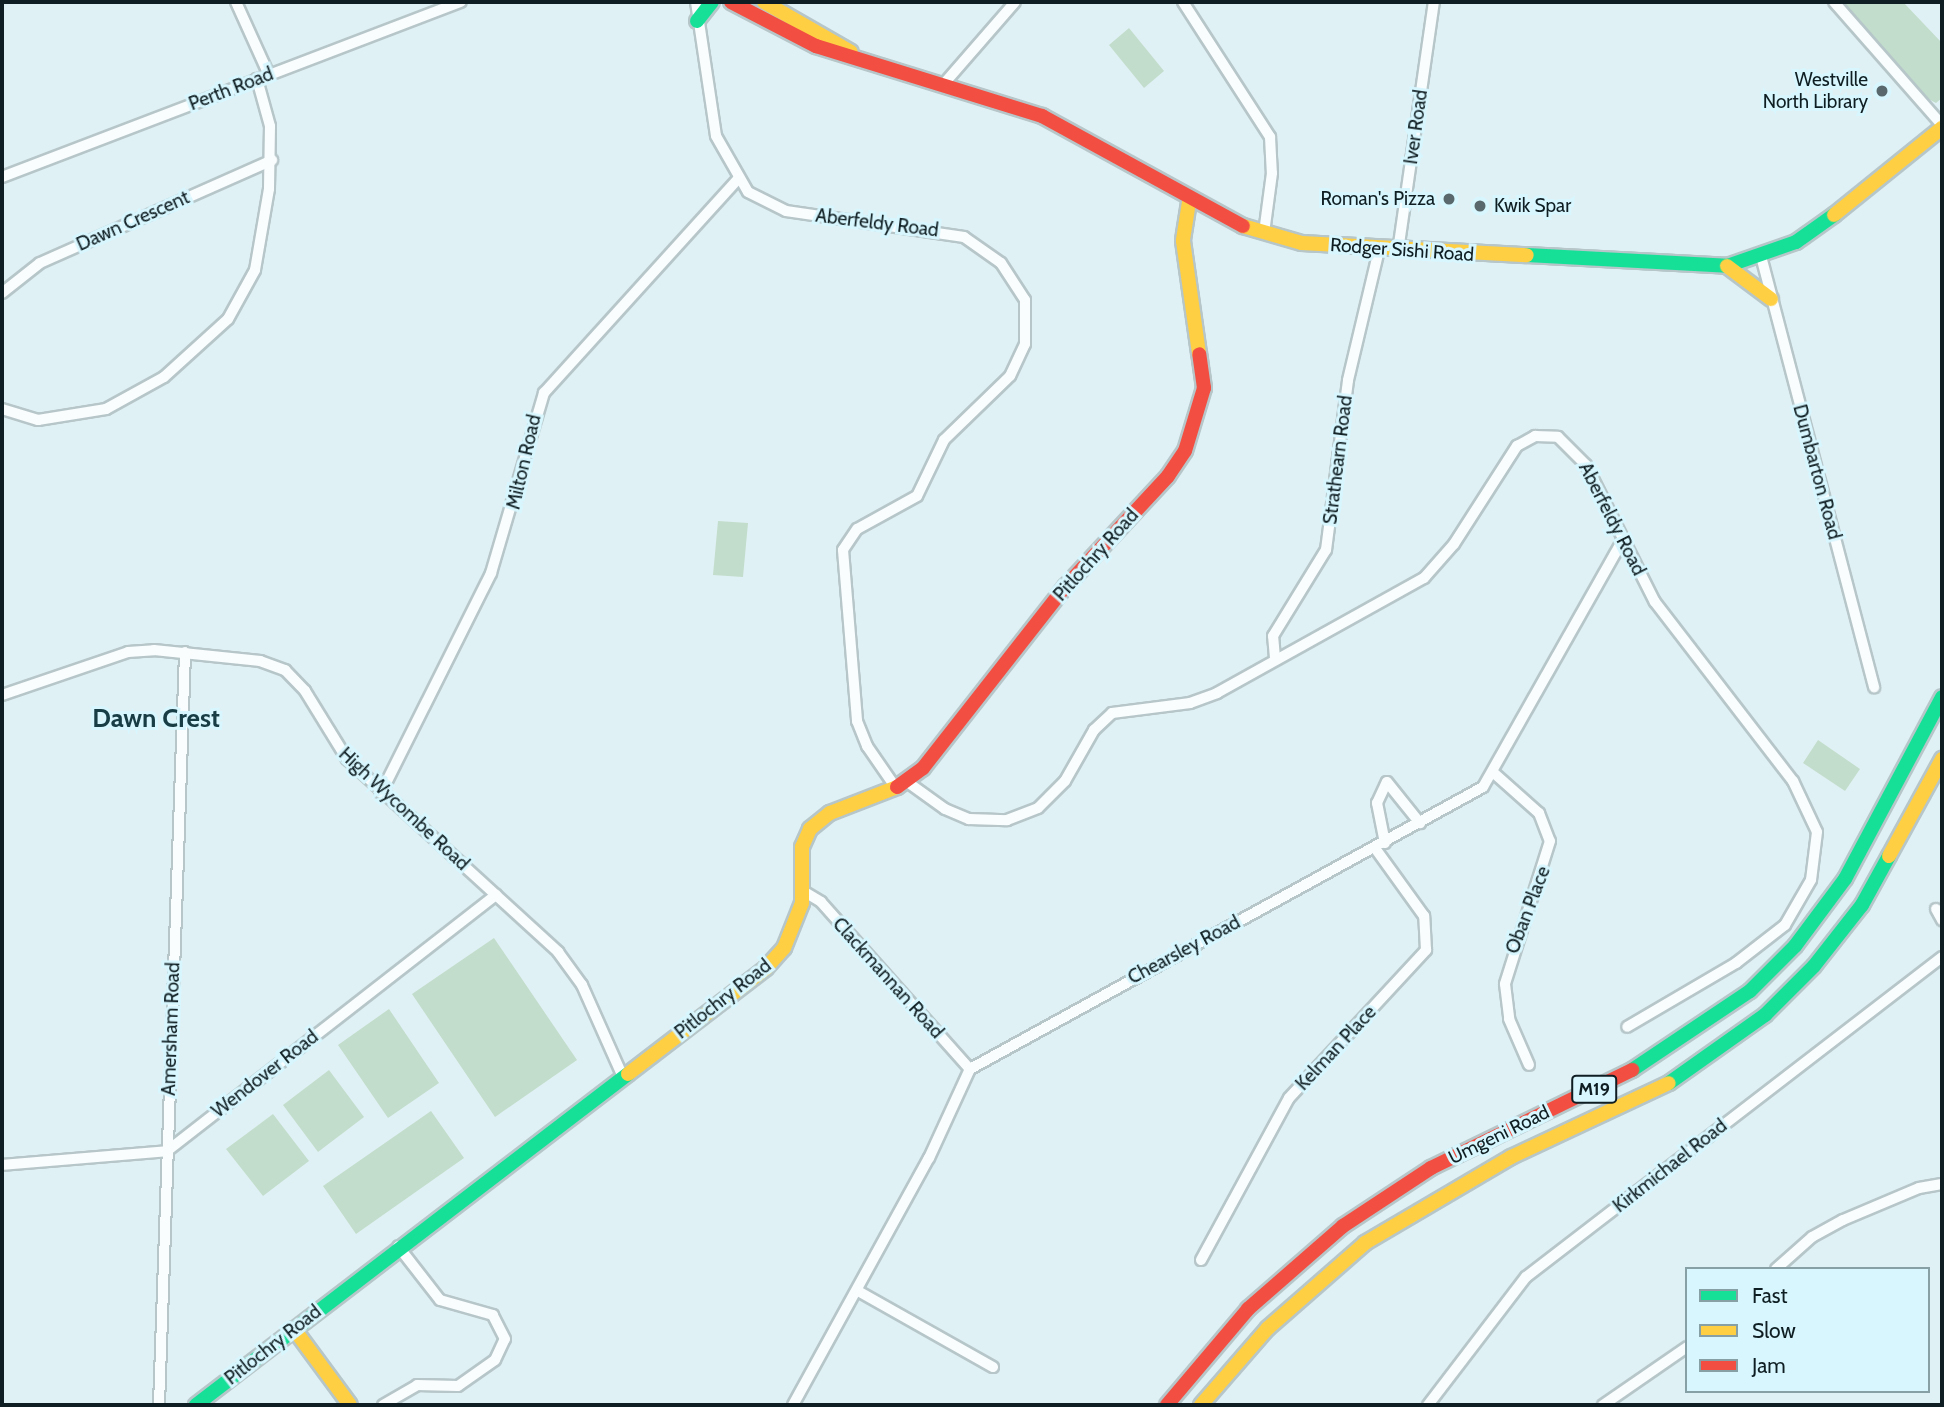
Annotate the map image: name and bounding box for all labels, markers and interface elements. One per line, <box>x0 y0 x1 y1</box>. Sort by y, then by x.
street label: Perth Road <box>186 62 276 116</box>
place label: Westville North Library <box>1763 69 1868 113</box>
marker: Westville North Library <box>1874 83 1890 99</box>
street label: Iver Road <box>1399 88 1433 166</box>
street label: Dawn Crescent <box>73 186 193 256</box>
place label: Roman's Pizza <box>1320 188 1435 210</box>
marker: Roman's Pizza <box>1441 191 1457 207</box>
place label: Kwik Spar <box>1494 195 1571 217</box>
marker: Kwik Spar <box>1472 198 1488 214</box>
street label: Aberfeldy Road <box>814 204 940 242</box>
street label: Rodger Sishi Road <box>1329 234 1475 266</box>
street label: Strathearn Road <box>1319 394 1357 526</box>
street label: Dumbarton Road <box>1788 402 1846 542</box>
street label: Milton Road <box>502 412 546 512</box>
street label: Aberfeldy Road <box>1574 459 1650 579</box>
street label: Pitlochry Road <box>1049 504 1143 606</box>
district label: Dawn Crest <box>92 703 220 735</box>
street label: High Wycombe Road <box>334 743 474 875</box>
street label: Oban Place <box>1501 863 1555 957</box>
street label: Chearsley Road <box>1124 911 1244 989</box>
street label: Clackmannan Road <box>828 913 948 1043</box>
street label: Pitlochry Road <box>670 954 776 1044</box>
street label: Amersham Road <box>157 962 185 1096</box>
street label: Kelman Place <box>1291 1001 1381 1095</box>
street label: Wendover Road <box>207 1025 323 1123</box>
road number: M19 <box>1570 1074 1618 1104</box>
street label: Umgeni Road <box>1445 1101 1553 1169</box>
street label: Kirkmichael Road <box>1609 1114 1731 1218</box>
legend <box>1685 1267 1930 1393</box>
text: Fast <box>1752 1283 1788 1308</box>
street label: Pitlochry Road <box>220 1300 326 1390</box>
text: Slow <box>1752 1318 1796 1343</box>
text: Jam <box>1752 1353 1786 1378</box>

